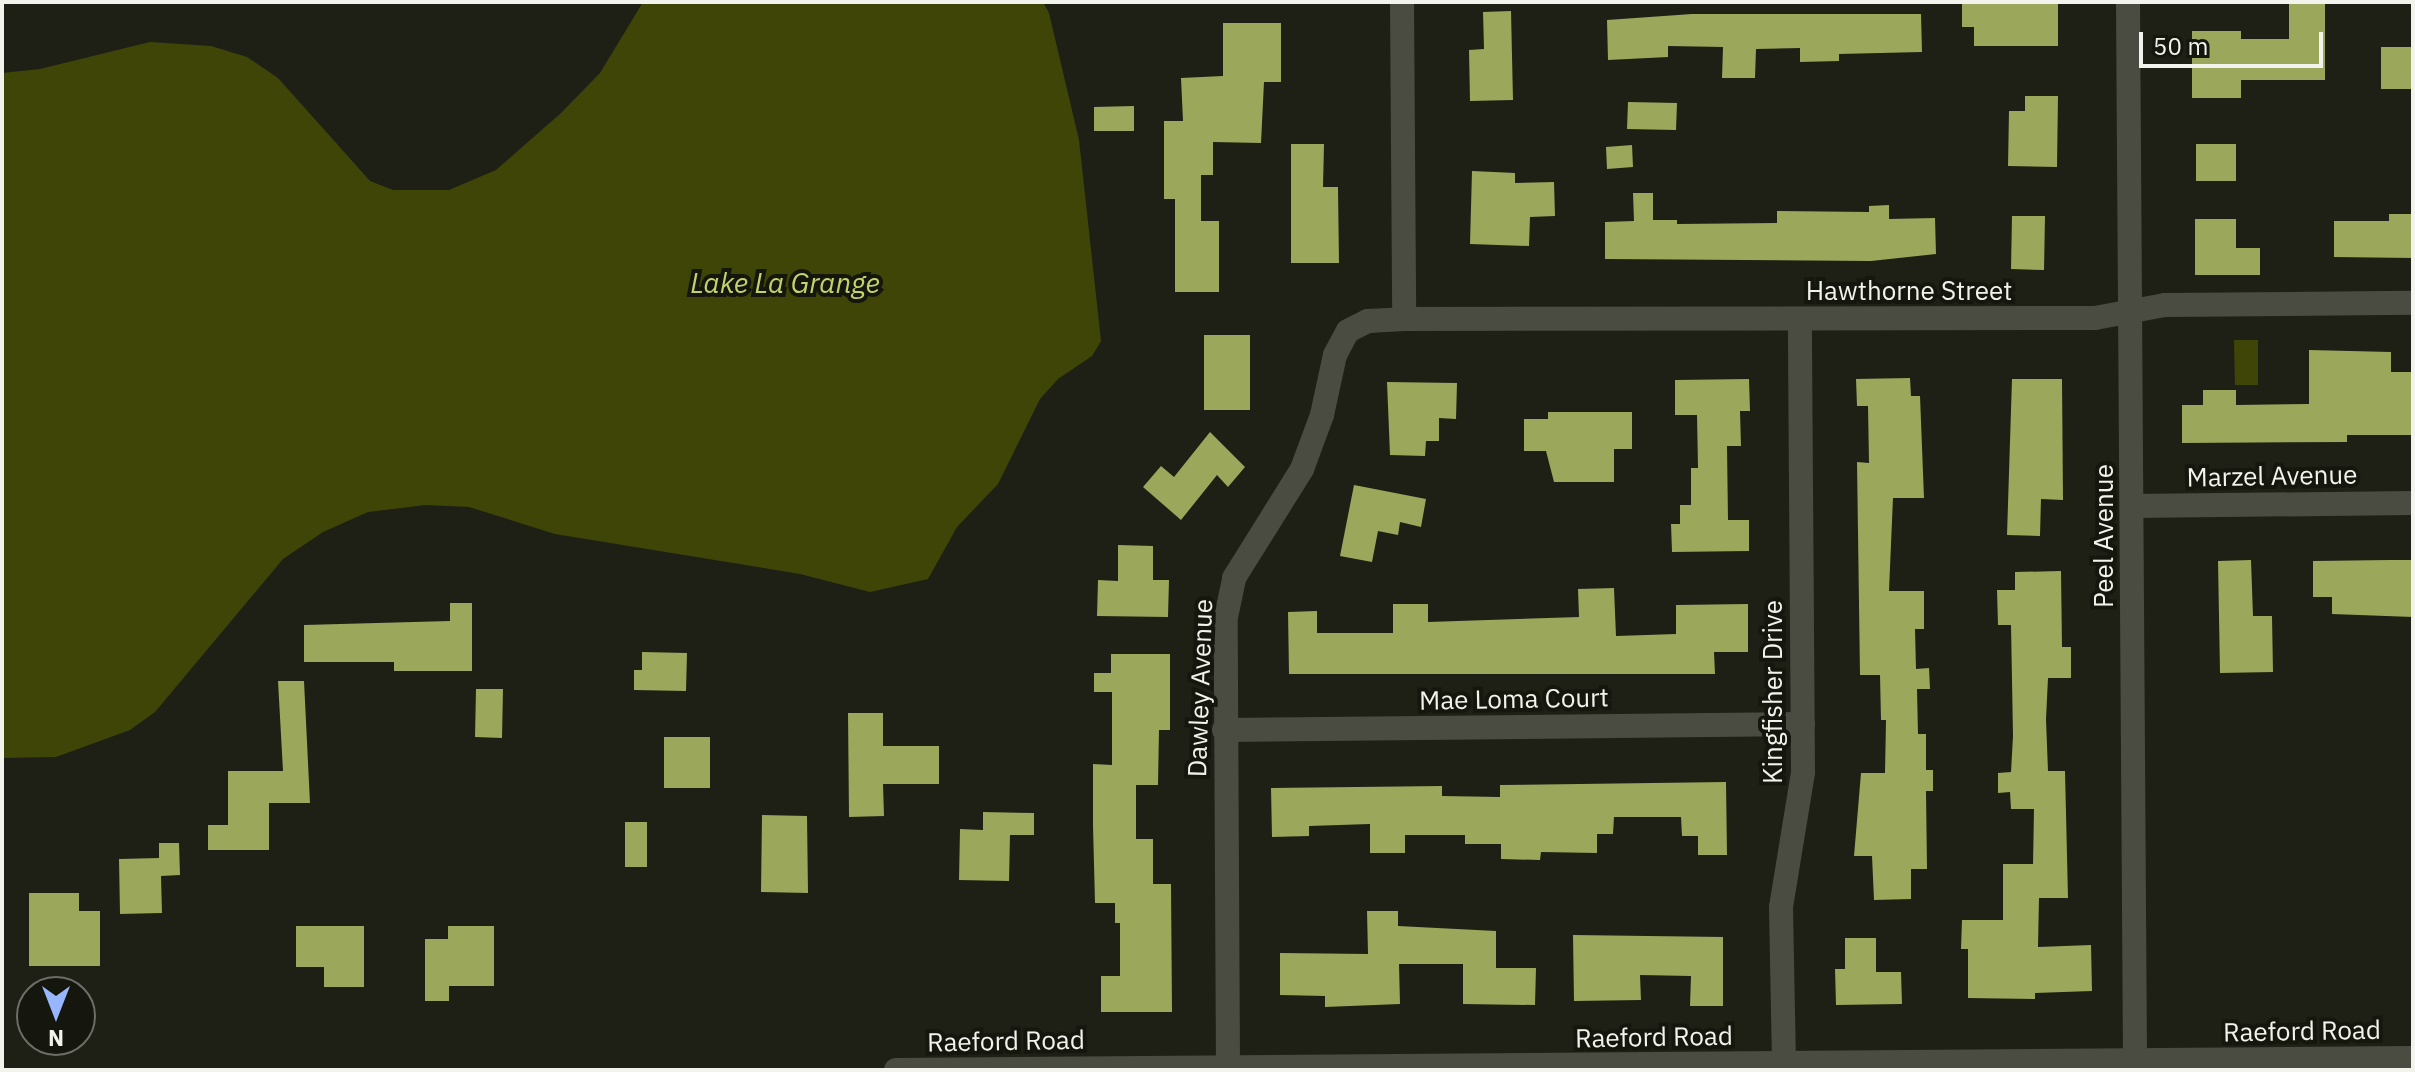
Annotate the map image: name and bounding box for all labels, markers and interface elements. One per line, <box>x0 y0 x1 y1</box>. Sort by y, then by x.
scale bar <box>2143 16 2327 66</box>
text: 50 m <box>2153 30 2208 62</box>
water label: Lake La Grange <box>690 266 880 300</box>
street label: Hawthorne Street <box>1806 275 2012 307</box>
street label: Marzel Avenue <box>2186 459 2358 493</box>
street label: Peel Avenue <box>2088 464 2120 608</box>
street label: Dawley Avenue <box>1181 598 1219 778</box>
street label: Kingfisher Drive <box>1757 600 1789 784</box>
street label: Mae Loma Court <box>1419 682 1609 716</box>
north arrow <box>16 976 96 1056</box>
street label: Raeford Road <box>2223 1014 2381 1048</box>
street label: Raeford Road <box>1575 1020 1733 1054</box>
text: N <box>48 1024 64 1053</box>
street label: Raeford Road <box>927 1024 1085 1058</box>

